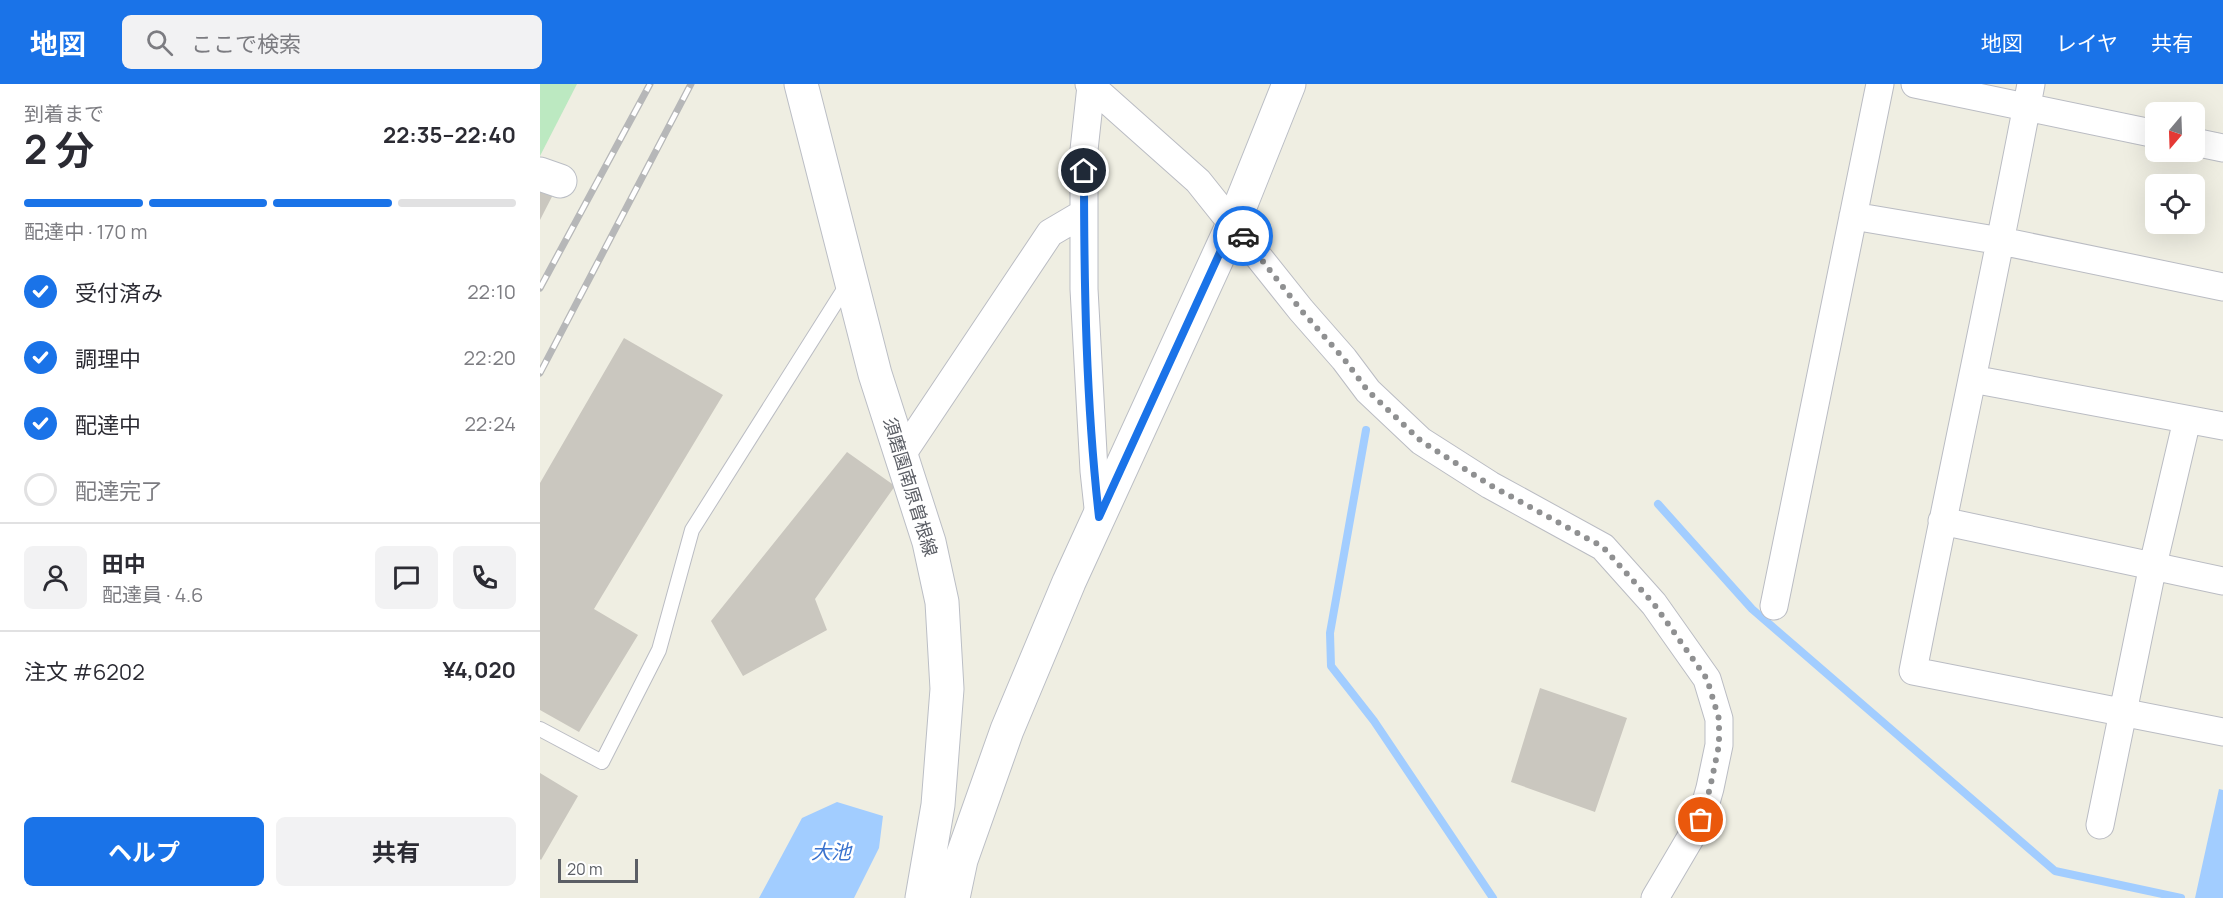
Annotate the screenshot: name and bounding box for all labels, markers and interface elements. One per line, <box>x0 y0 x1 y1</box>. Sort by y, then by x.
search box <box>122 15 542 69</box>
text: 地図 <box>30 24 86 62</box>
icon: search <box>143 26 176 59</box>
text: ここで検索 <box>191 29 301 59</box>
text: 地図 <box>1981 29 2023 57</box>
text: レイヤ <box>2056 29 2118 57</box>
text: 共有 <box>2151 29 2193 57</box>
text: 到着まで <box>24 100 104 127</box>
north arrow <box>2145 102 2205 162</box>
map controls <box>2145 102 2205 234</box>
text: 22:35–22:40 <box>383 120 516 150</box>
text: 2 分 <box>24 122 94 176</box>
pin <box>1058 145 1109 196</box>
icon: home <box>1067 154 1100 187</box>
button: locate <box>2145 174 2205 234</box>
courier <box>1213 206 1273 266</box>
text: 配達中 · 170 m <box>24 218 148 245</box>
icon: car <box>1227 220 1260 253</box>
icon: check <box>24 275 57 308</box>
text: 受付済み <box>75 278 163 308</box>
text: 22:10 <box>467 278 516 305</box>
icon: check <box>24 341 57 374</box>
text: 調理中 <box>75 344 141 374</box>
text: 22:20 <box>464 344 516 371</box>
icon: check <box>24 407 57 440</box>
text: 配達中 <box>75 410 141 440</box>
text: 22:24 <box>464 410 516 437</box>
street label: 須磨園南原曽根線 <box>878 414 943 559</box>
text: 配達完了 <box>75 476 163 506</box>
button: person <box>24 546 87 609</box>
button: chat <box>375 546 438 609</box>
button: phone <box>453 546 516 609</box>
text: 田中 <box>102 549 146 579</box>
text: 配達員 · 4.6 <box>102 581 203 608</box>
text: ¥4,020 <box>442 655 516 685</box>
text: 注文 #6202 <box>24 657 145 687</box>
pin <box>1675 794 1726 845</box>
icon: bag <box>1684 803 1717 836</box>
button: ヘルプ <box>24 817 264 886</box>
button: 共有 <box>276 817 516 886</box>
water label: 大池 <box>811 838 853 865</box>
scale bar <box>558 856 638 884</box>
text: 20 m <box>567 858 603 880</box>

